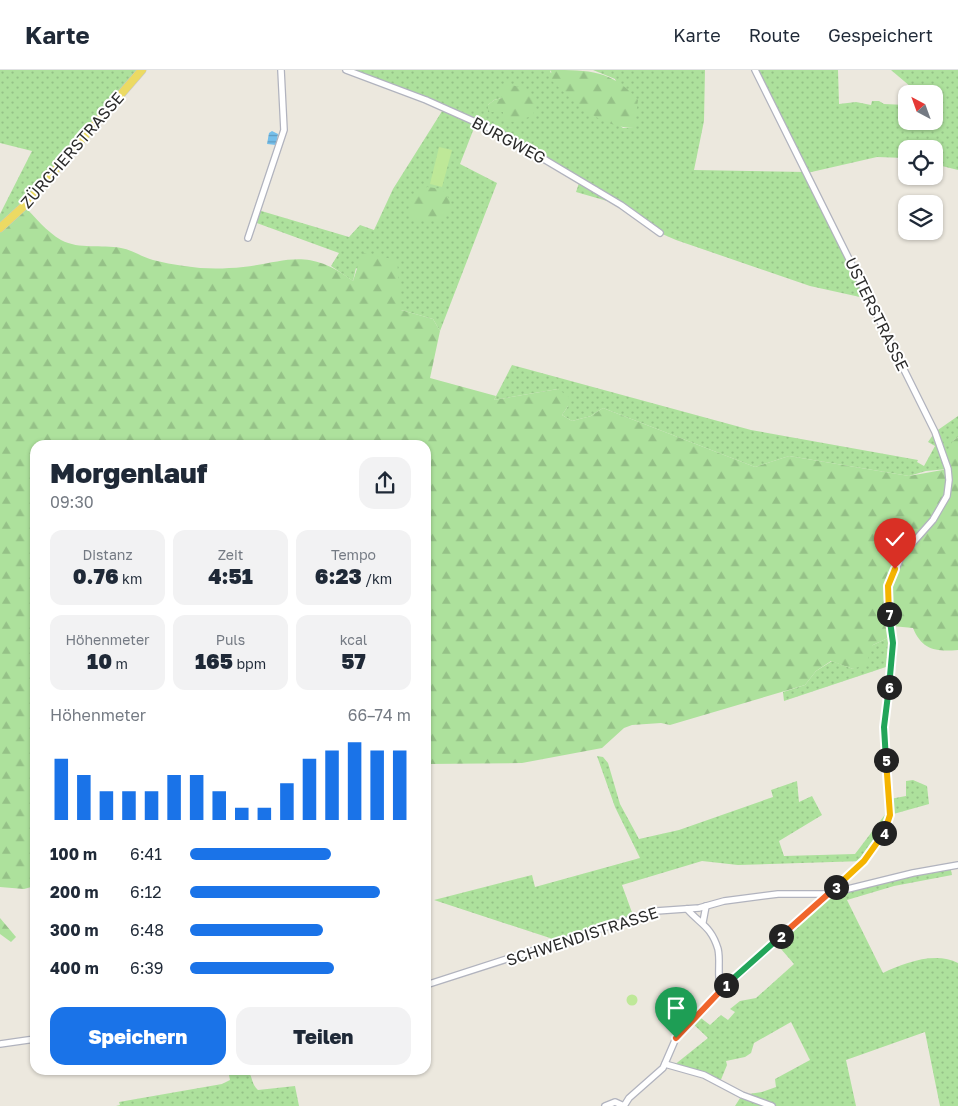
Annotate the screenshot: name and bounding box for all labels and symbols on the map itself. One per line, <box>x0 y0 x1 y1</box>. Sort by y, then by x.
north arrow <box>898 85 942 130</box>
street label: ZÜRCHERSTRASSE <box>16 88 128 212</box>
street label: BURGWEG <box>469 112 549 168</box>
street label: USTERSTRASSE <box>841 254 913 374</box>
pin <box>874 518 916 569</box>
pin: 7 <box>876 602 902 626</box>
pin: 6 <box>876 674 902 700</box>
pin: 5 <box>874 748 898 772</box>
pin: 4 <box>872 820 896 846</box>
pin: 3 <box>824 874 848 900</box>
street label: SCHWENDISTRASSE <box>504 902 660 970</box>
pin: 2 <box>768 924 794 948</box>
pin: 1 <box>714 972 738 998</box>
pin <box>655 987 697 1038</box>

